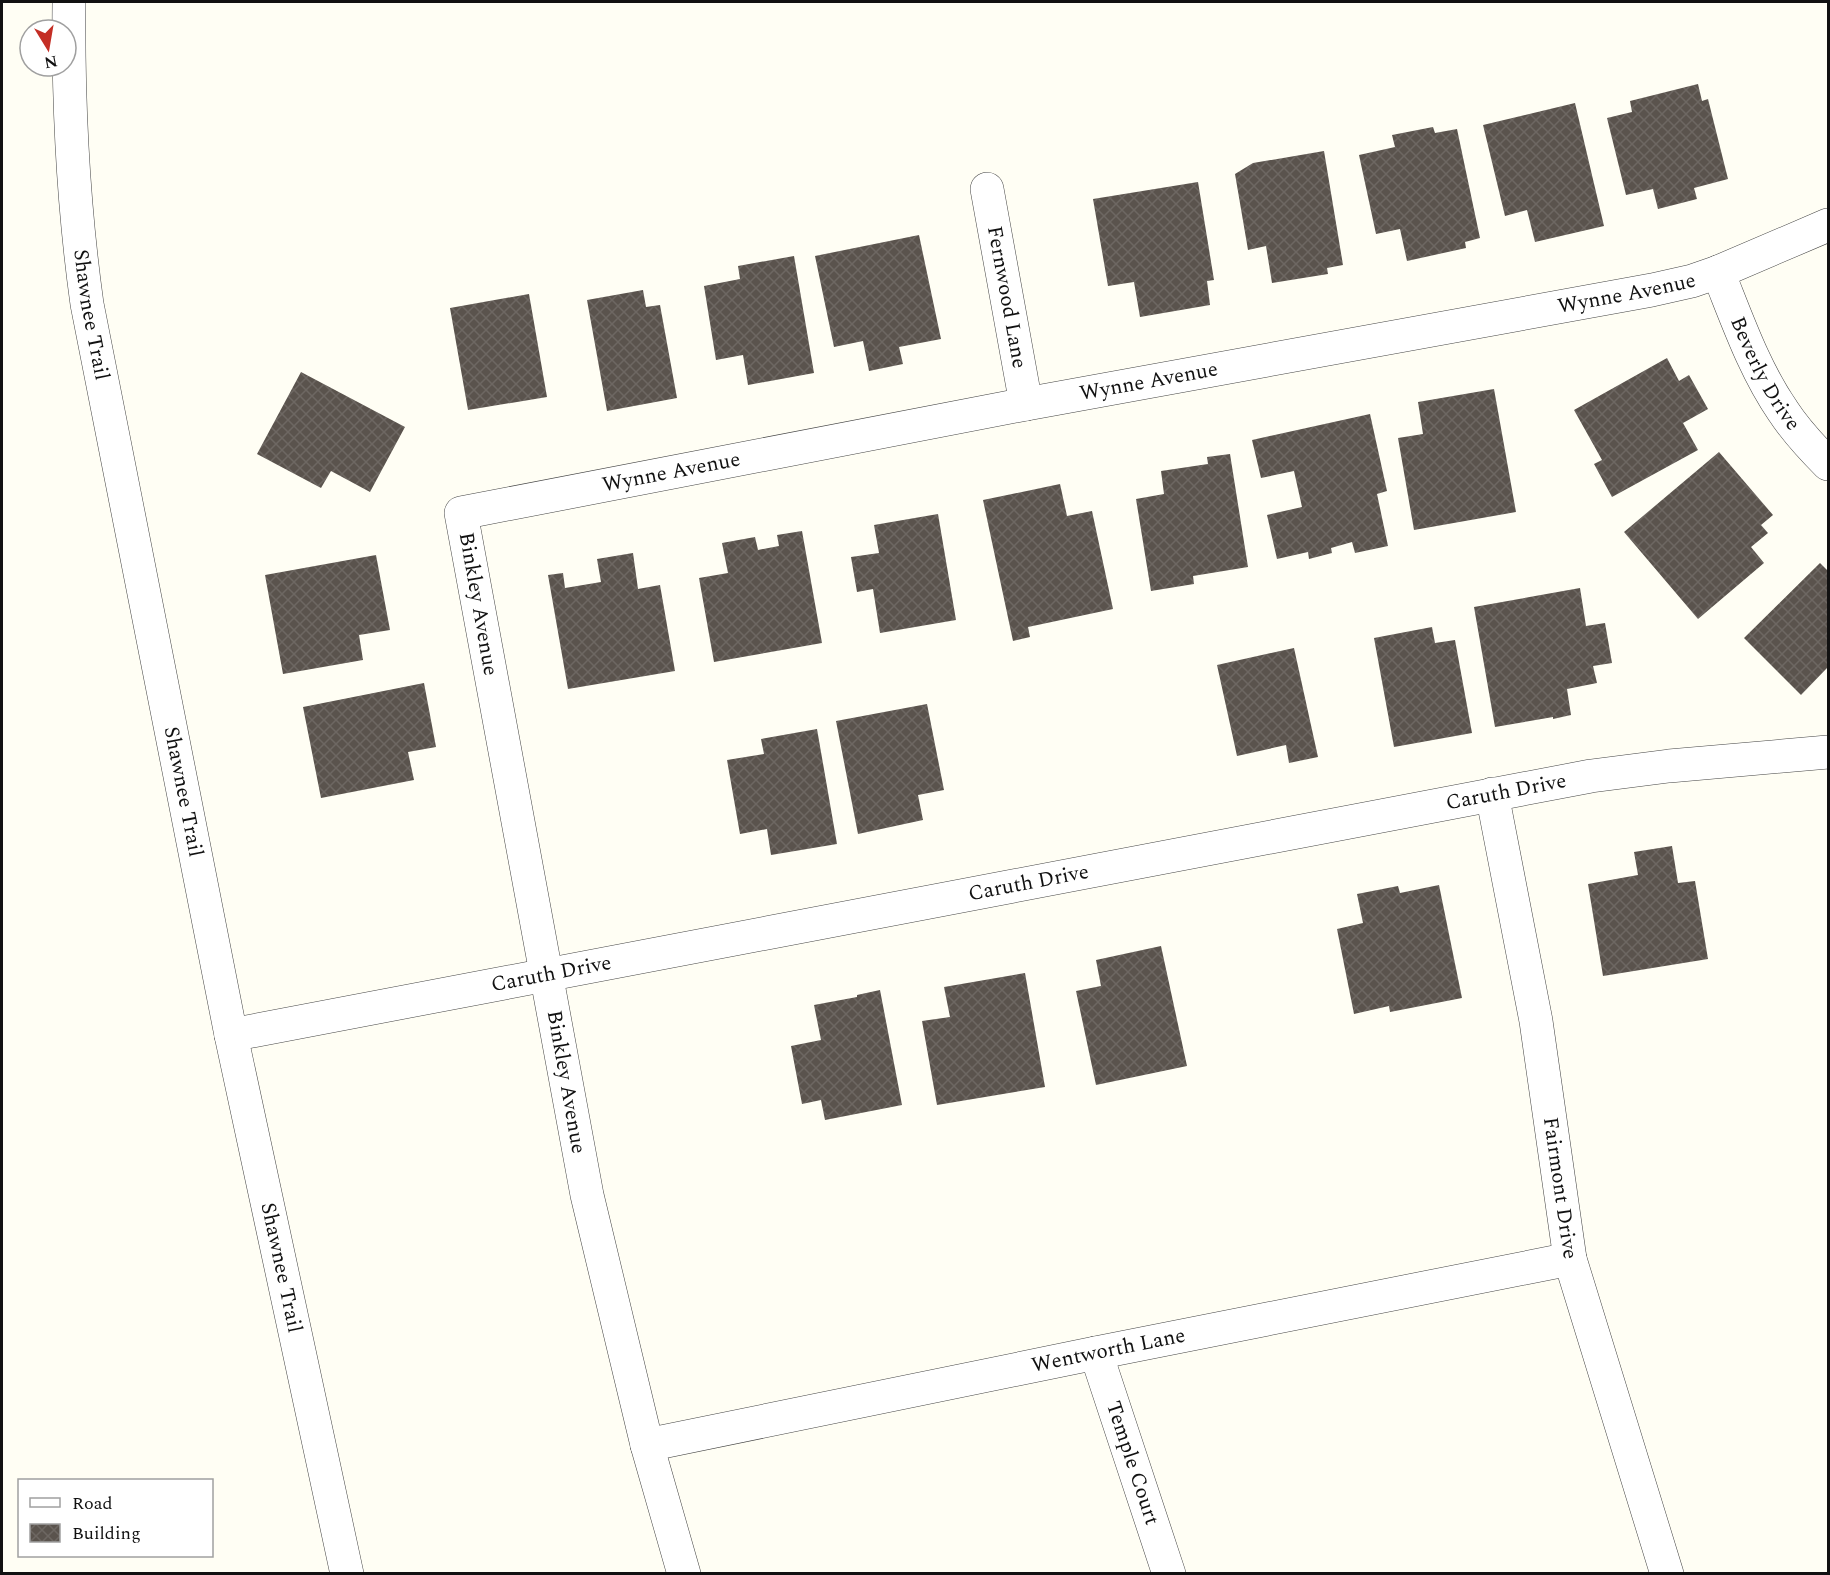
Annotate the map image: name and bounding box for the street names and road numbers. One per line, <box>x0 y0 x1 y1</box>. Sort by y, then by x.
street label: Fernwood Lane <box>978 223 1035 371</box>
street label: Shawnee Trail <box>64 248 118 383</box>
street label: Wynne Avenue <box>1555 265 1699 323</box>
street label: Beverly Drive <box>1721 312 1808 438</box>
street label: Wynne Avenue <box>1077 353 1220 410</box>
street label: Wynne Avenue <box>600 443 743 501</box>
street label: Binkley Avenue <box>450 530 506 678</box>
street label: Shawnee Trail <box>155 724 212 860</box>
street label: Caruth Drive <box>1443 765 1569 819</box>
street label: Caruth Drive <box>966 856 1092 910</box>
street label: Caruth Drive <box>488 947 614 1001</box>
street label: Binkley Avenue <box>538 1008 594 1156</box>
street label: Fairmont Drive <box>1534 1115 1586 1261</box>
street label: Shawnee Trail <box>252 1200 311 1336</box>
street label: Wentworth Lane <box>1029 1320 1188 1382</box>
street label: Temple Court <box>1097 1397 1168 1529</box>

